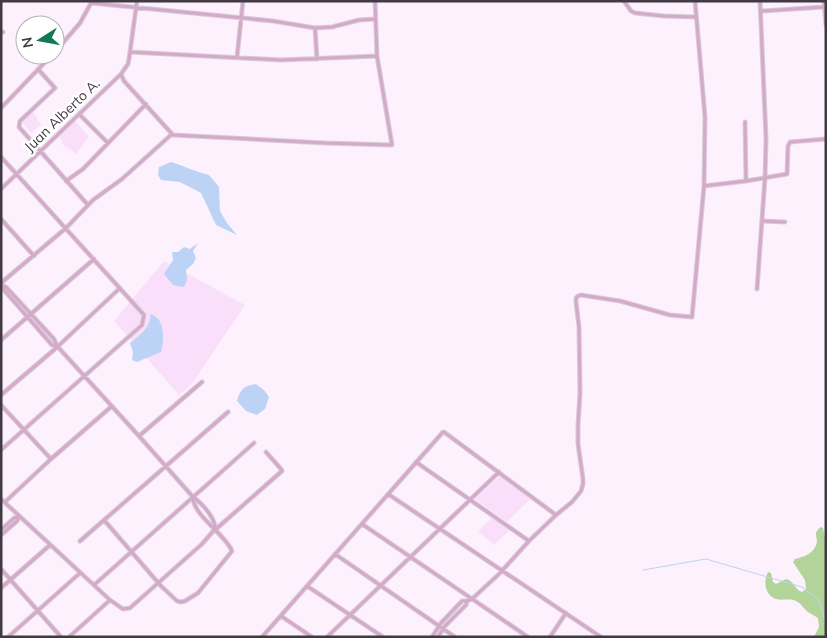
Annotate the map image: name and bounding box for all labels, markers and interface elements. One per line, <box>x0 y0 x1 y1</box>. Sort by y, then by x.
north arrow <box>15 15 65 65</box>
text: N <box>17 36 37 49</box>
street label: Juan Alberto A. <box>20 74 104 156</box>

